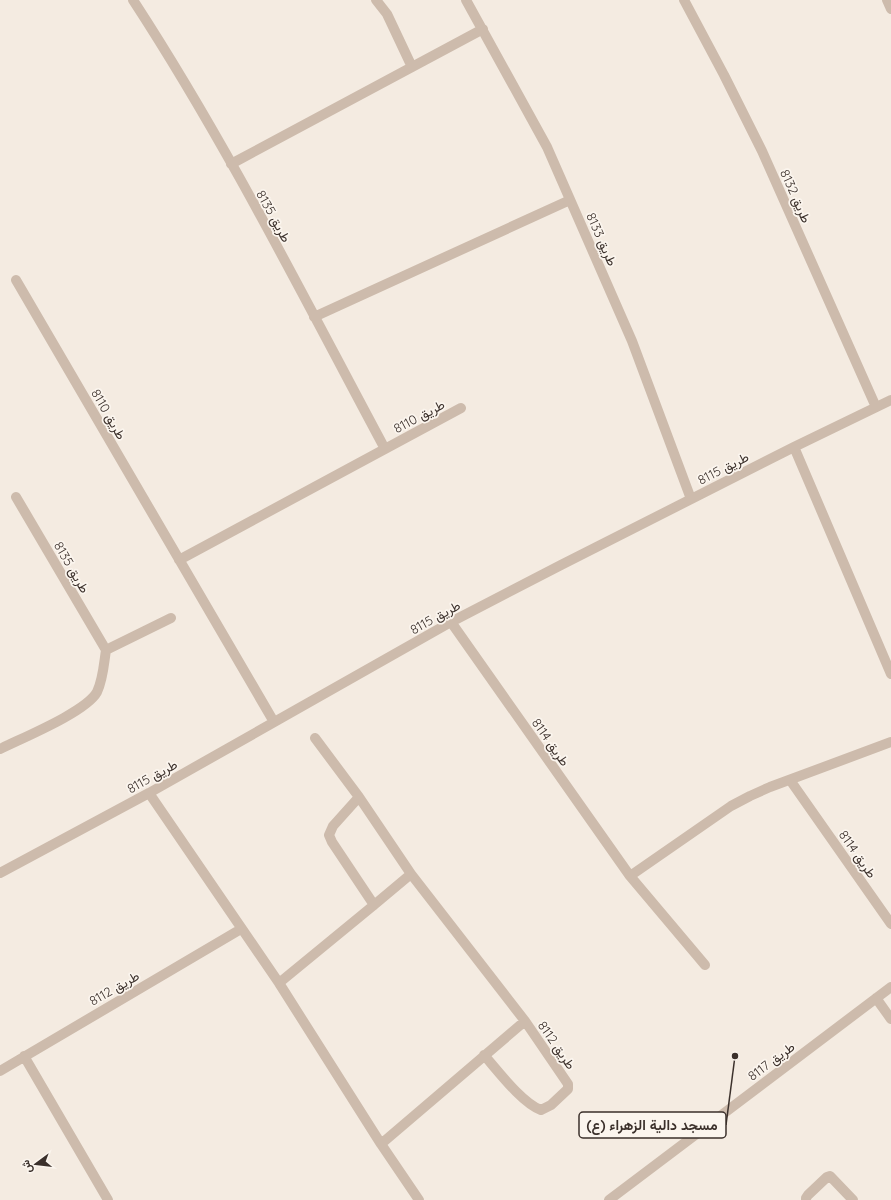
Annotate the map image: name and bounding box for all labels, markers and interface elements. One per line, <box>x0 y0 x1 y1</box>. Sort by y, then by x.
street label: طريق 8132 <box>776 167 815 226</box>
street label: طريق 8135 <box>252 187 295 245</box>
street label: طريق 8133 <box>582 210 621 269</box>
street label: طريق 8110 <box>87 386 130 443</box>
street label: طريق 8110 <box>391 396 448 437</box>
street label: طريق 8115 <box>695 448 752 488</box>
street label: طريق 8135 <box>50 538 93 596</box>
street label: طريق 8115 <box>407 597 463 638</box>
street label: طريق 8114 <box>528 715 573 769</box>
street label: طريق 8115 <box>124 756 180 797</box>
street label: طريق 8114 <box>835 827 880 881</box>
street label: طريق 8112 <box>86 967 142 1010</box>
street label: طريق 8112 <box>534 1018 579 1073</box>
street label: طريق 8117 <box>744 1038 798 1085</box>
callout: مسجد دالية الزهراء (ع) <box>579 1112 726 1138</box>
text: مسجد دالية الزهراء (ع) <box>586 1116 718 1135</box>
north arrow <box>16 1144 56 1184</box>
text: ش <box>18 1158 35 1175</box>

